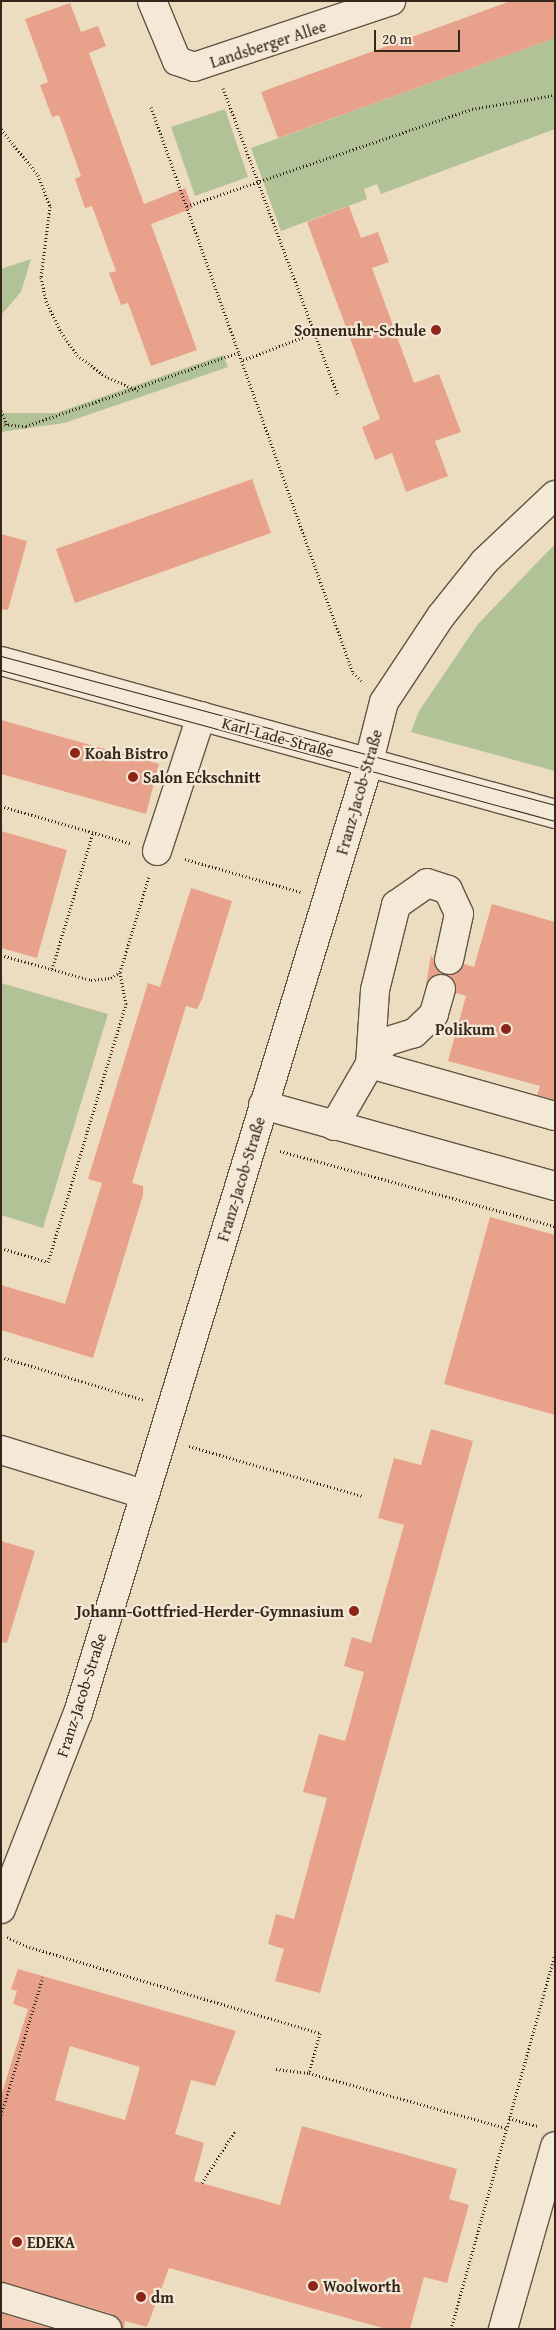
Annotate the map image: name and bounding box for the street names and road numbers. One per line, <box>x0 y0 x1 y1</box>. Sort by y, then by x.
street label: Landsberger Allee <box>208 16 328 72</box>
street label: Karl-Lade-Straße <box>220 713 336 761</box>
street label: Franz-Jacob-Straße <box>332 727 386 857</box>
street label: Franz-Jacob-Straße <box>213 1114 269 1244</box>
street label: Franz-Jacob-Straße <box>52 1631 110 1759</box>

